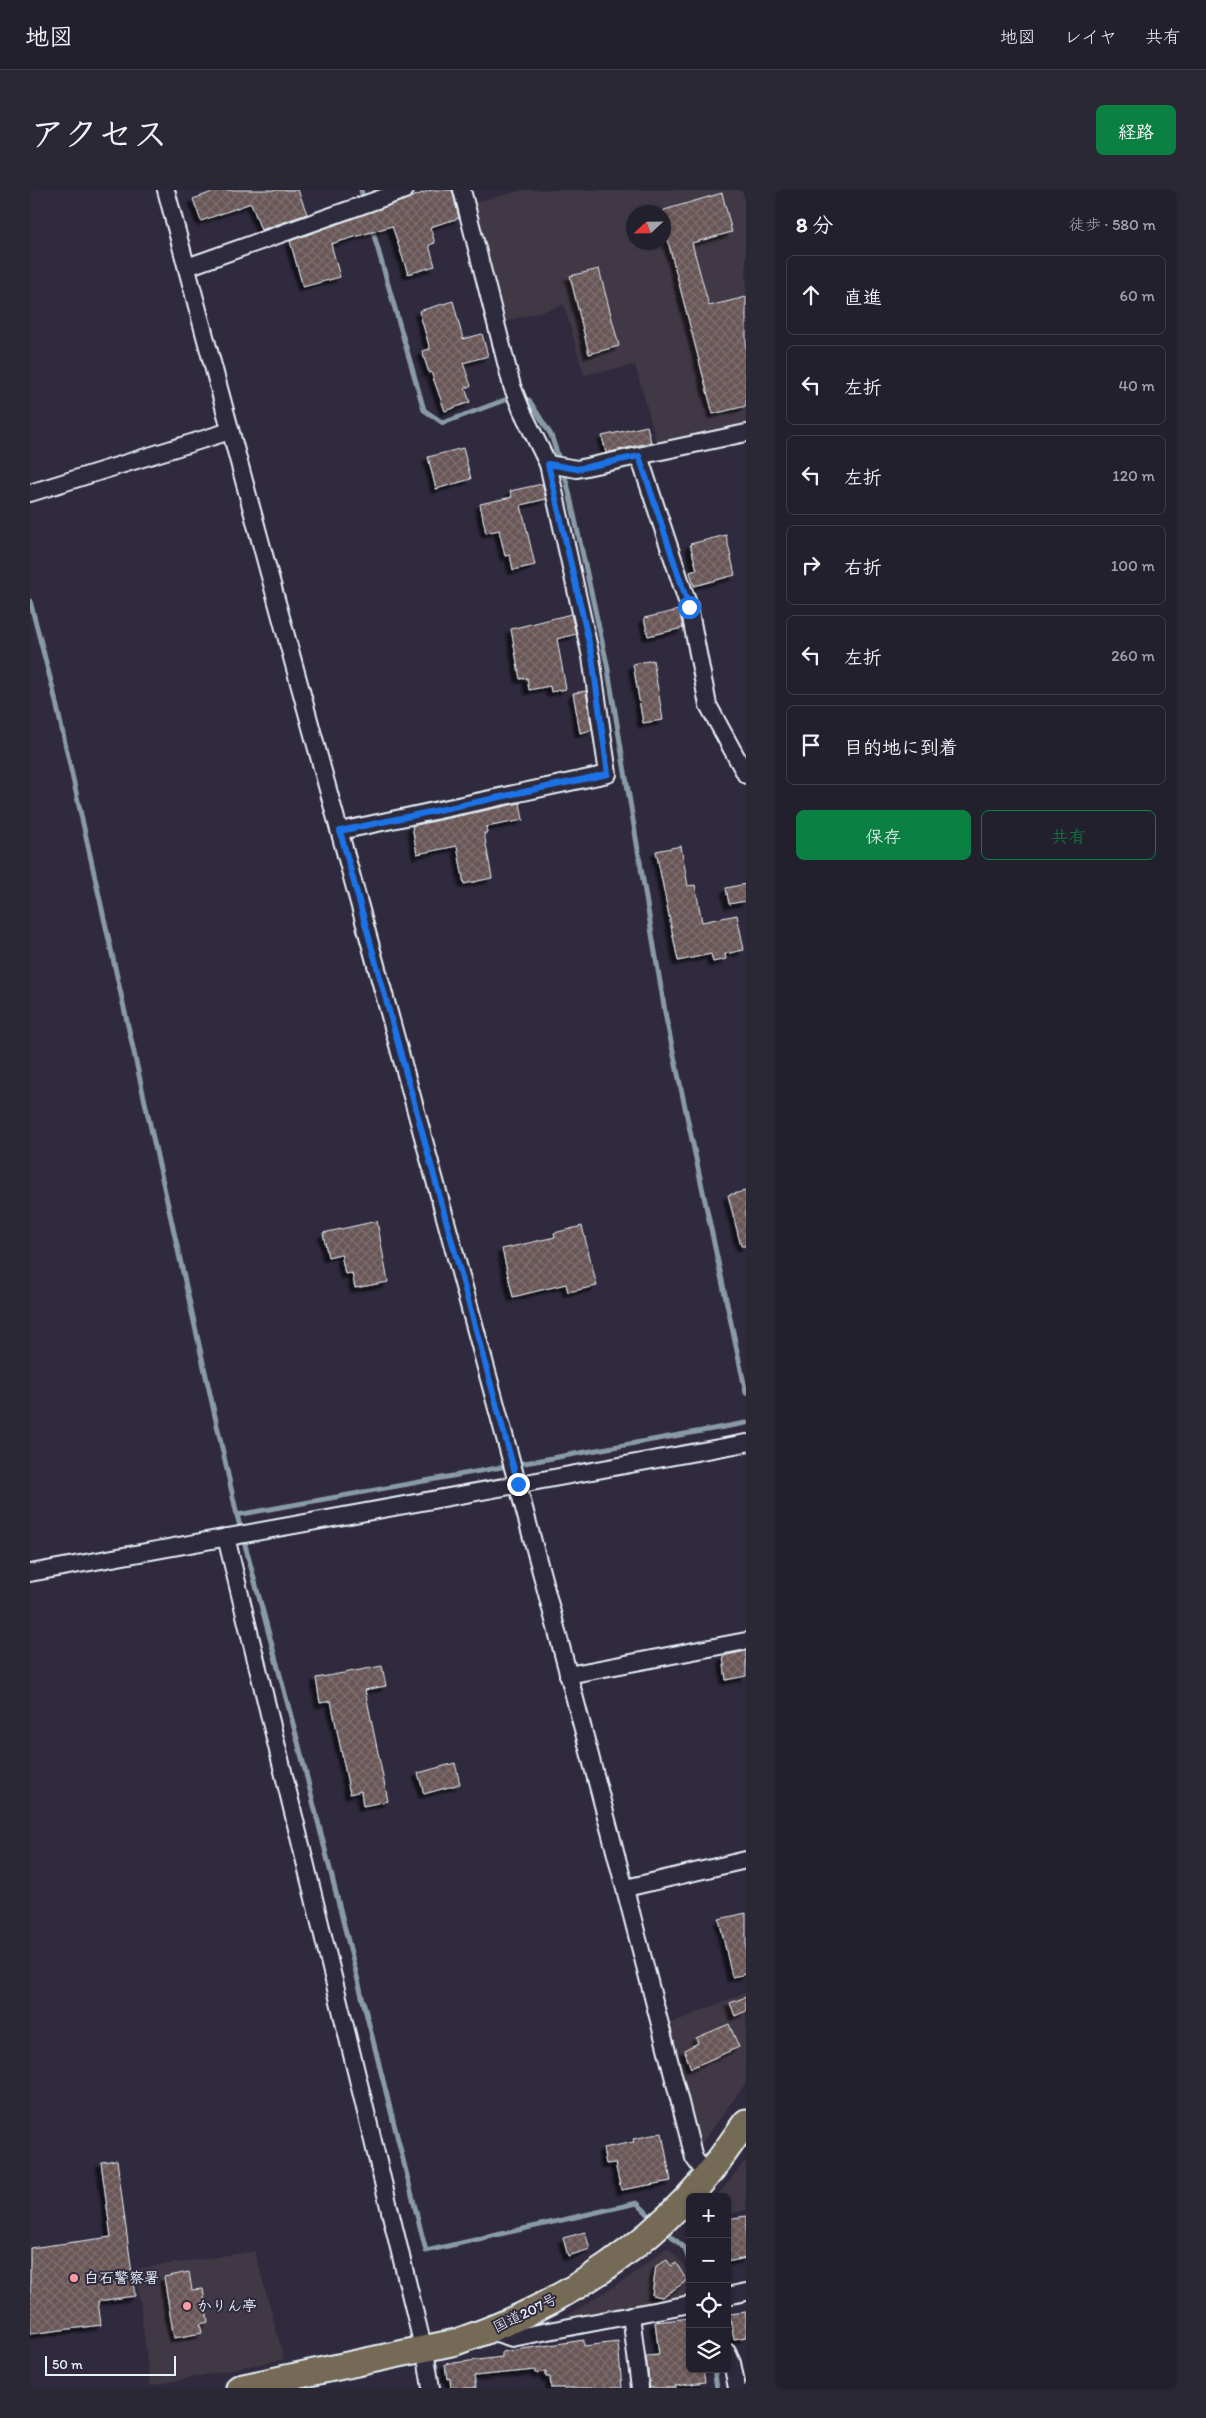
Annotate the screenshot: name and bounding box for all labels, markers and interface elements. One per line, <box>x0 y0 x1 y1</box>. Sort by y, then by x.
text: 地図 <box>25 22 73 51</box>
text: 地図 <box>1000 26 1036 48</box>
text: レイヤ <box>1064 26 1117 48</box>
text: 共有 <box>1145 26 1181 48</box>
button: 経路 <box>1096 105 1176 155</box>
text: アクセス <box>30 113 168 155</box>
north arrow <box>626 205 671 250</box>
text: 8 分 <box>796 212 833 237</box>
text: 徒歩 · 580 m <box>1069 215 1156 234</box>
icon: ahead <box>797 281 825 309</box>
text: 直進 <box>844 286 882 309</box>
text: 60 m <box>1120 286 1155 305</box>
icon: left <box>797 371 825 399</box>
text: 左折 <box>844 376 882 399</box>
text: 40 m <box>1118 376 1155 395</box>
icon: left <box>797 461 825 489</box>
text: 左折 <box>844 466 882 489</box>
text: 120 m <box>1112 466 1155 485</box>
icon: right <box>797 551 825 579</box>
text: 右折 <box>844 556 882 579</box>
text: 100 m <box>1111 556 1155 575</box>
route start <box>678 596 701 619</box>
icon: left <box>797 641 825 669</box>
text: 左折 <box>844 646 882 669</box>
text: 260 m <box>1111 646 1155 665</box>
icon: arrive <box>797 731 825 759</box>
text: 目的地に到着 <box>844 736 958 759</box>
button: 保存 <box>796 810 971 860</box>
button: 共有 <box>981 810 1156 860</box>
route end <box>507 1473 530 1496</box>
map controls <box>686 2193 731 2373</box>
button: + <box>686 2193 731 2238</box>
button: − <box>686 2238 731 2283</box>
place label: 白石警察署 <box>84 2269 159 2287</box>
marker: 白石警察署 <box>68 2272 80 2284</box>
button: locate <box>686 2283 731 2328</box>
street label: 国道207号 <box>490 2290 560 2336</box>
place label: かりん亭 <box>197 2297 257 2315</box>
marker: かりん亭 <box>181 2300 193 2312</box>
button: layers <box>686 2328 731 2373</box>
scale bar <box>45 2353 176 2376</box>
text: 50 m <box>52 2356 83 2373</box>

